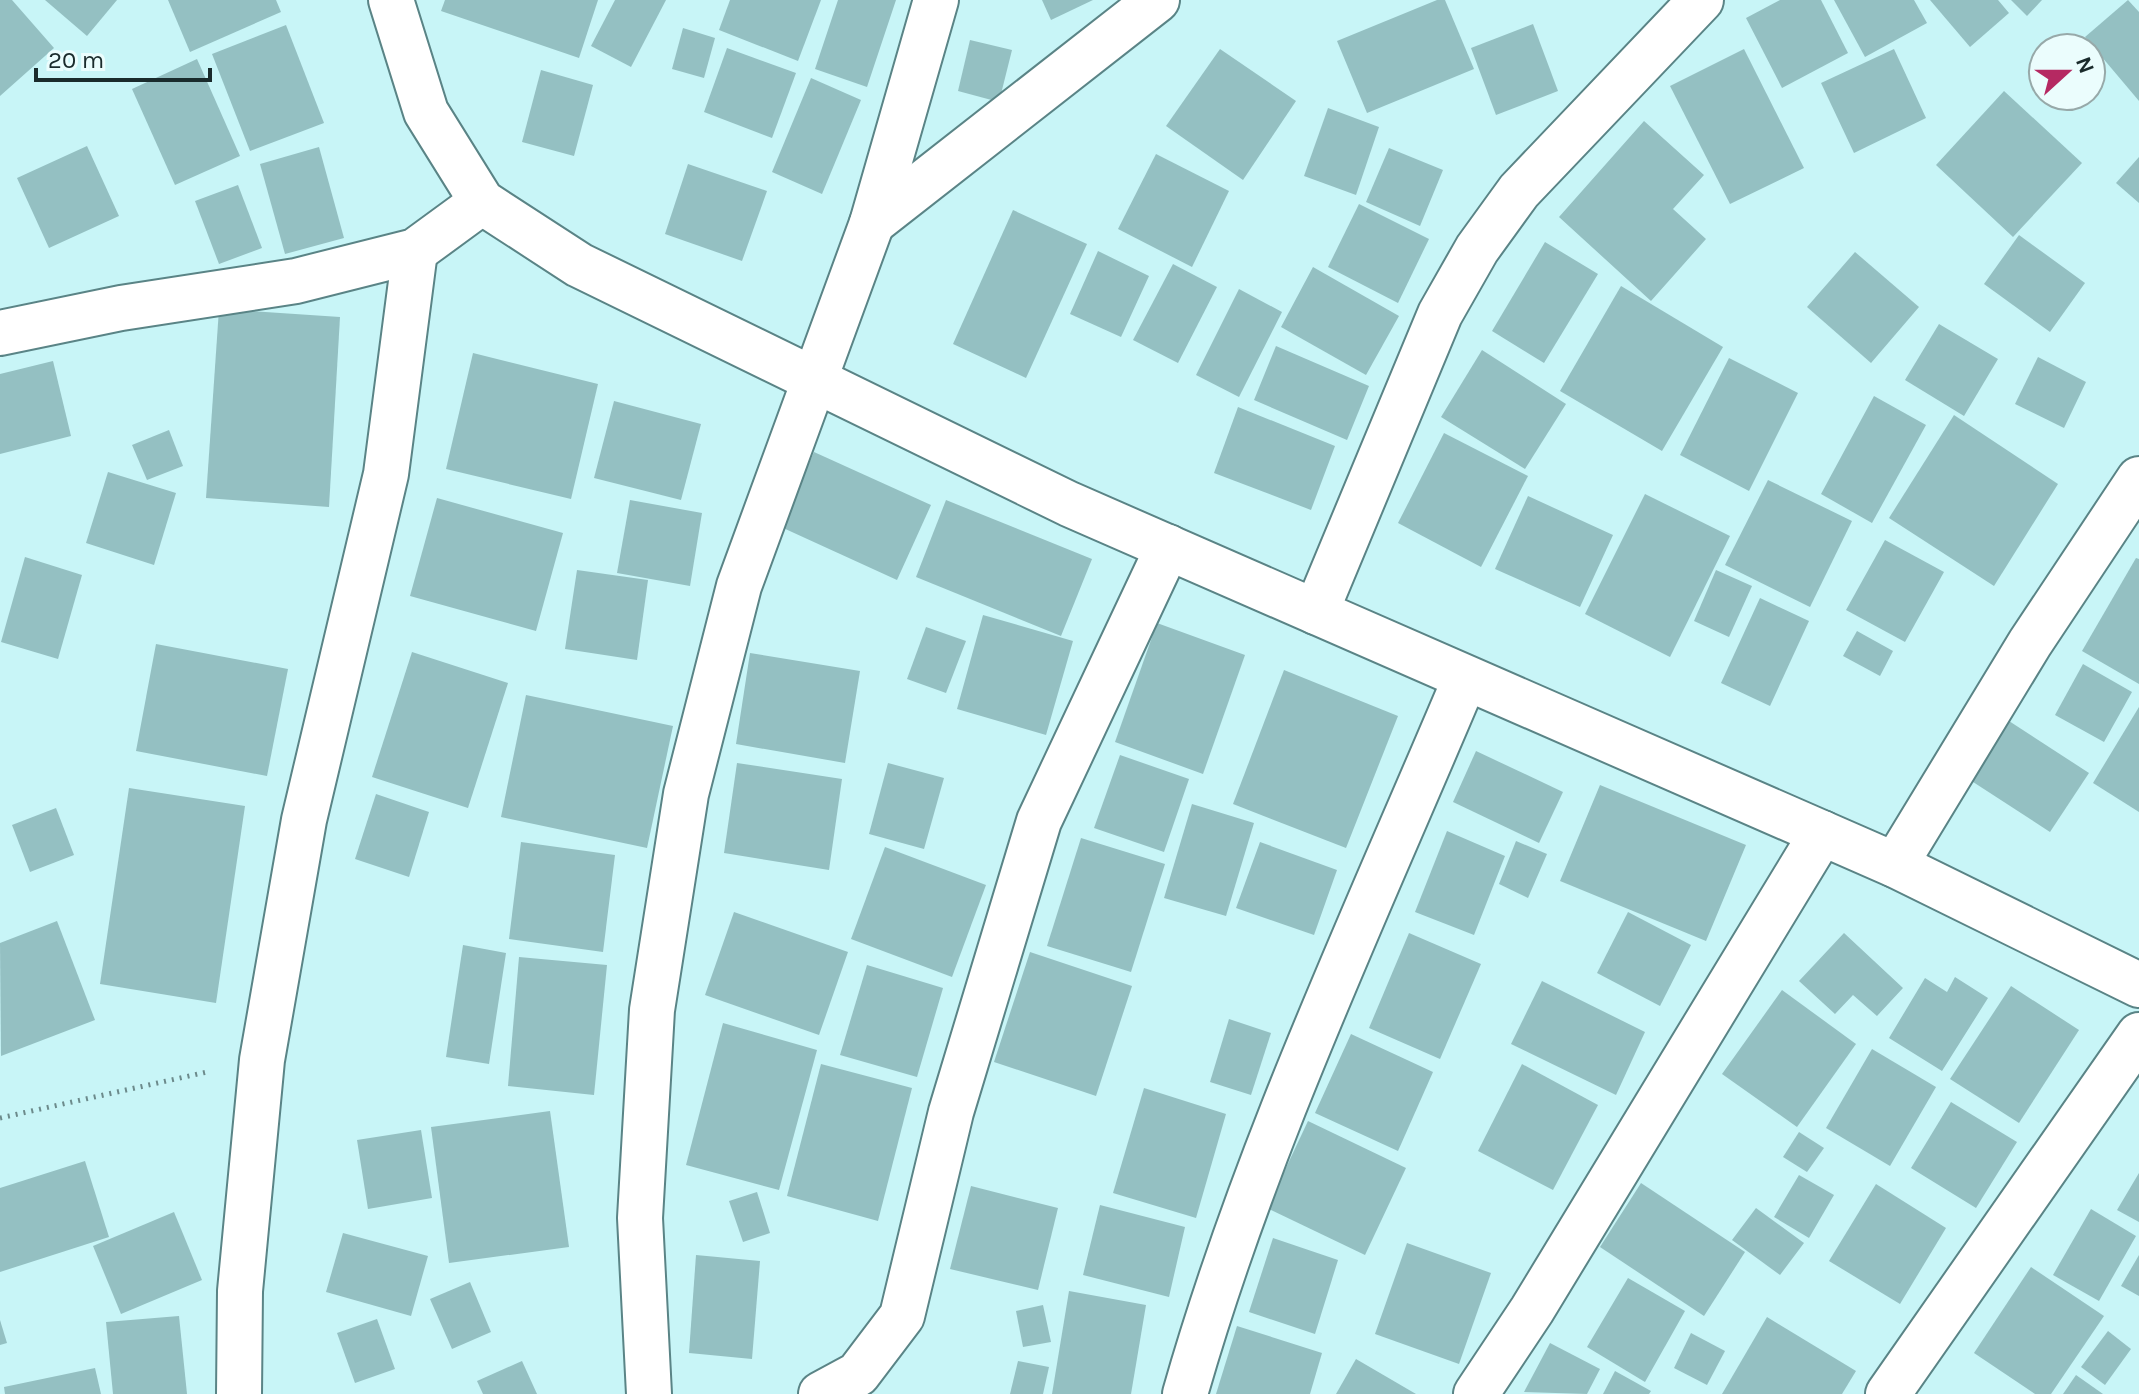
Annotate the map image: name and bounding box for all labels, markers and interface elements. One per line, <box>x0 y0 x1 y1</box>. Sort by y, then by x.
scale bar <box>36 32 210 82</box>
north arrow <box>2027 32 2107 112</box>
text: 20 m <box>48 46 104 74</box>
text: N <box>2070 53 2100 77</box>

